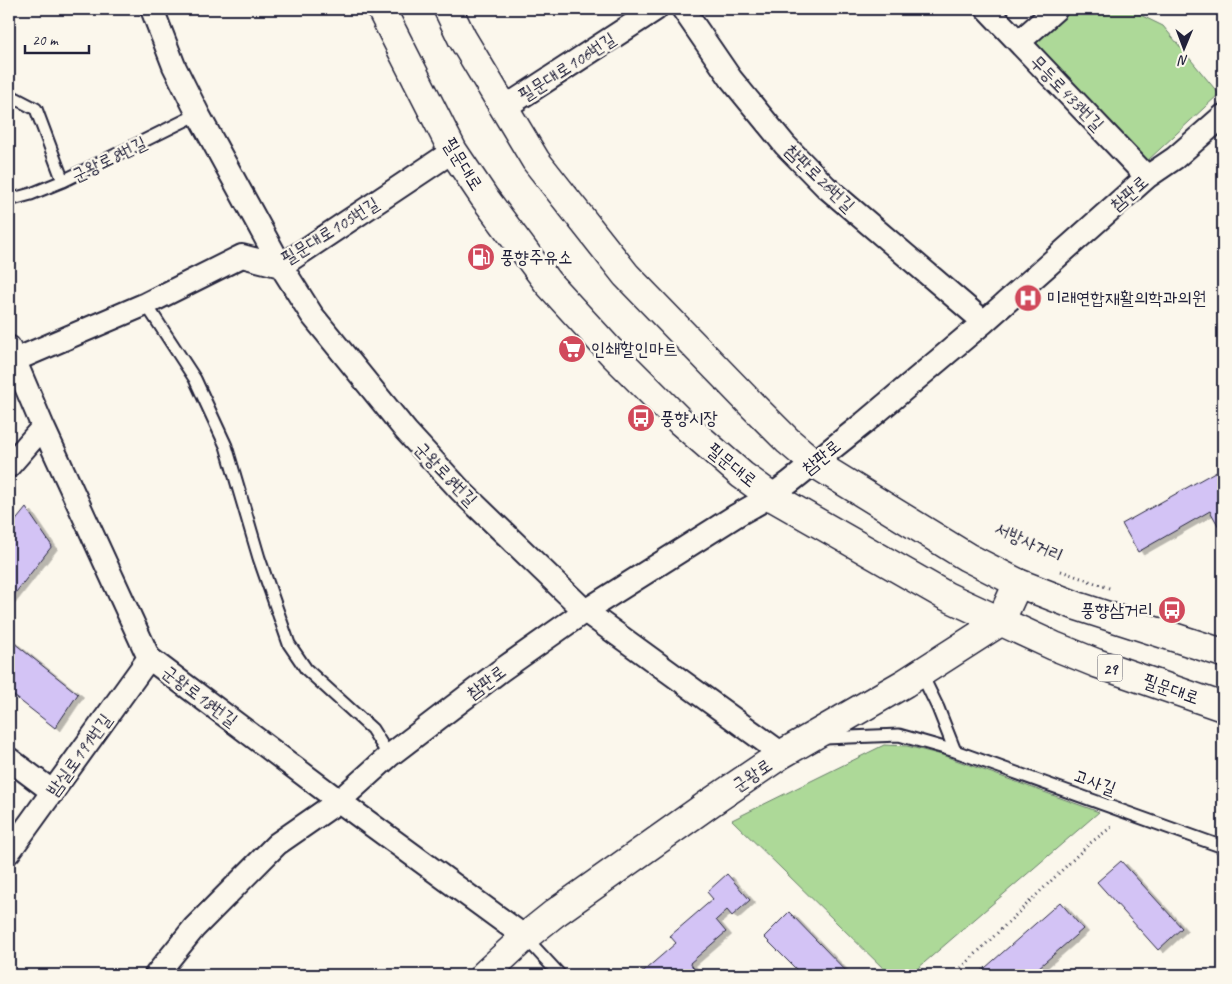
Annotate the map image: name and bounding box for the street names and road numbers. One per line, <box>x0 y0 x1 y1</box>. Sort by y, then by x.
street label: 필문대로106번길 <box>514 27 620 107</box>
street label: 무등로433번길 <box>1025 51 1109 136</box>
street label: 군왕로8번길 <box>68 131 150 187</box>
street label: 필문대로 <box>438 134 488 194</box>
street label: 참판로26번길 <box>780 139 860 217</box>
street label: 참판로 <box>1105 170 1153 216</box>
street label: 필문대로105번길 <box>277 192 383 270</box>
street label: 참판로 <box>797 435 845 479</box>
street label: 군왕로8번길 <box>410 437 482 511</box>
street label: 필문대로 <box>703 438 761 492</box>
street label: 서방사거리 <box>991 517 1067 567</box>
road number: 29 <box>1098 654 1122 681</box>
street label: 참판로 <box>462 660 510 704</box>
street label: 군왕로18번길 <box>158 661 242 732</box>
street label: 필문대로 <box>1140 669 1202 709</box>
street label: 밤실로191번길 <box>42 709 117 801</box>
street label: 군왕로 <box>728 754 776 796</box>
street label: 고사길 <box>1071 764 1120 800</box>

